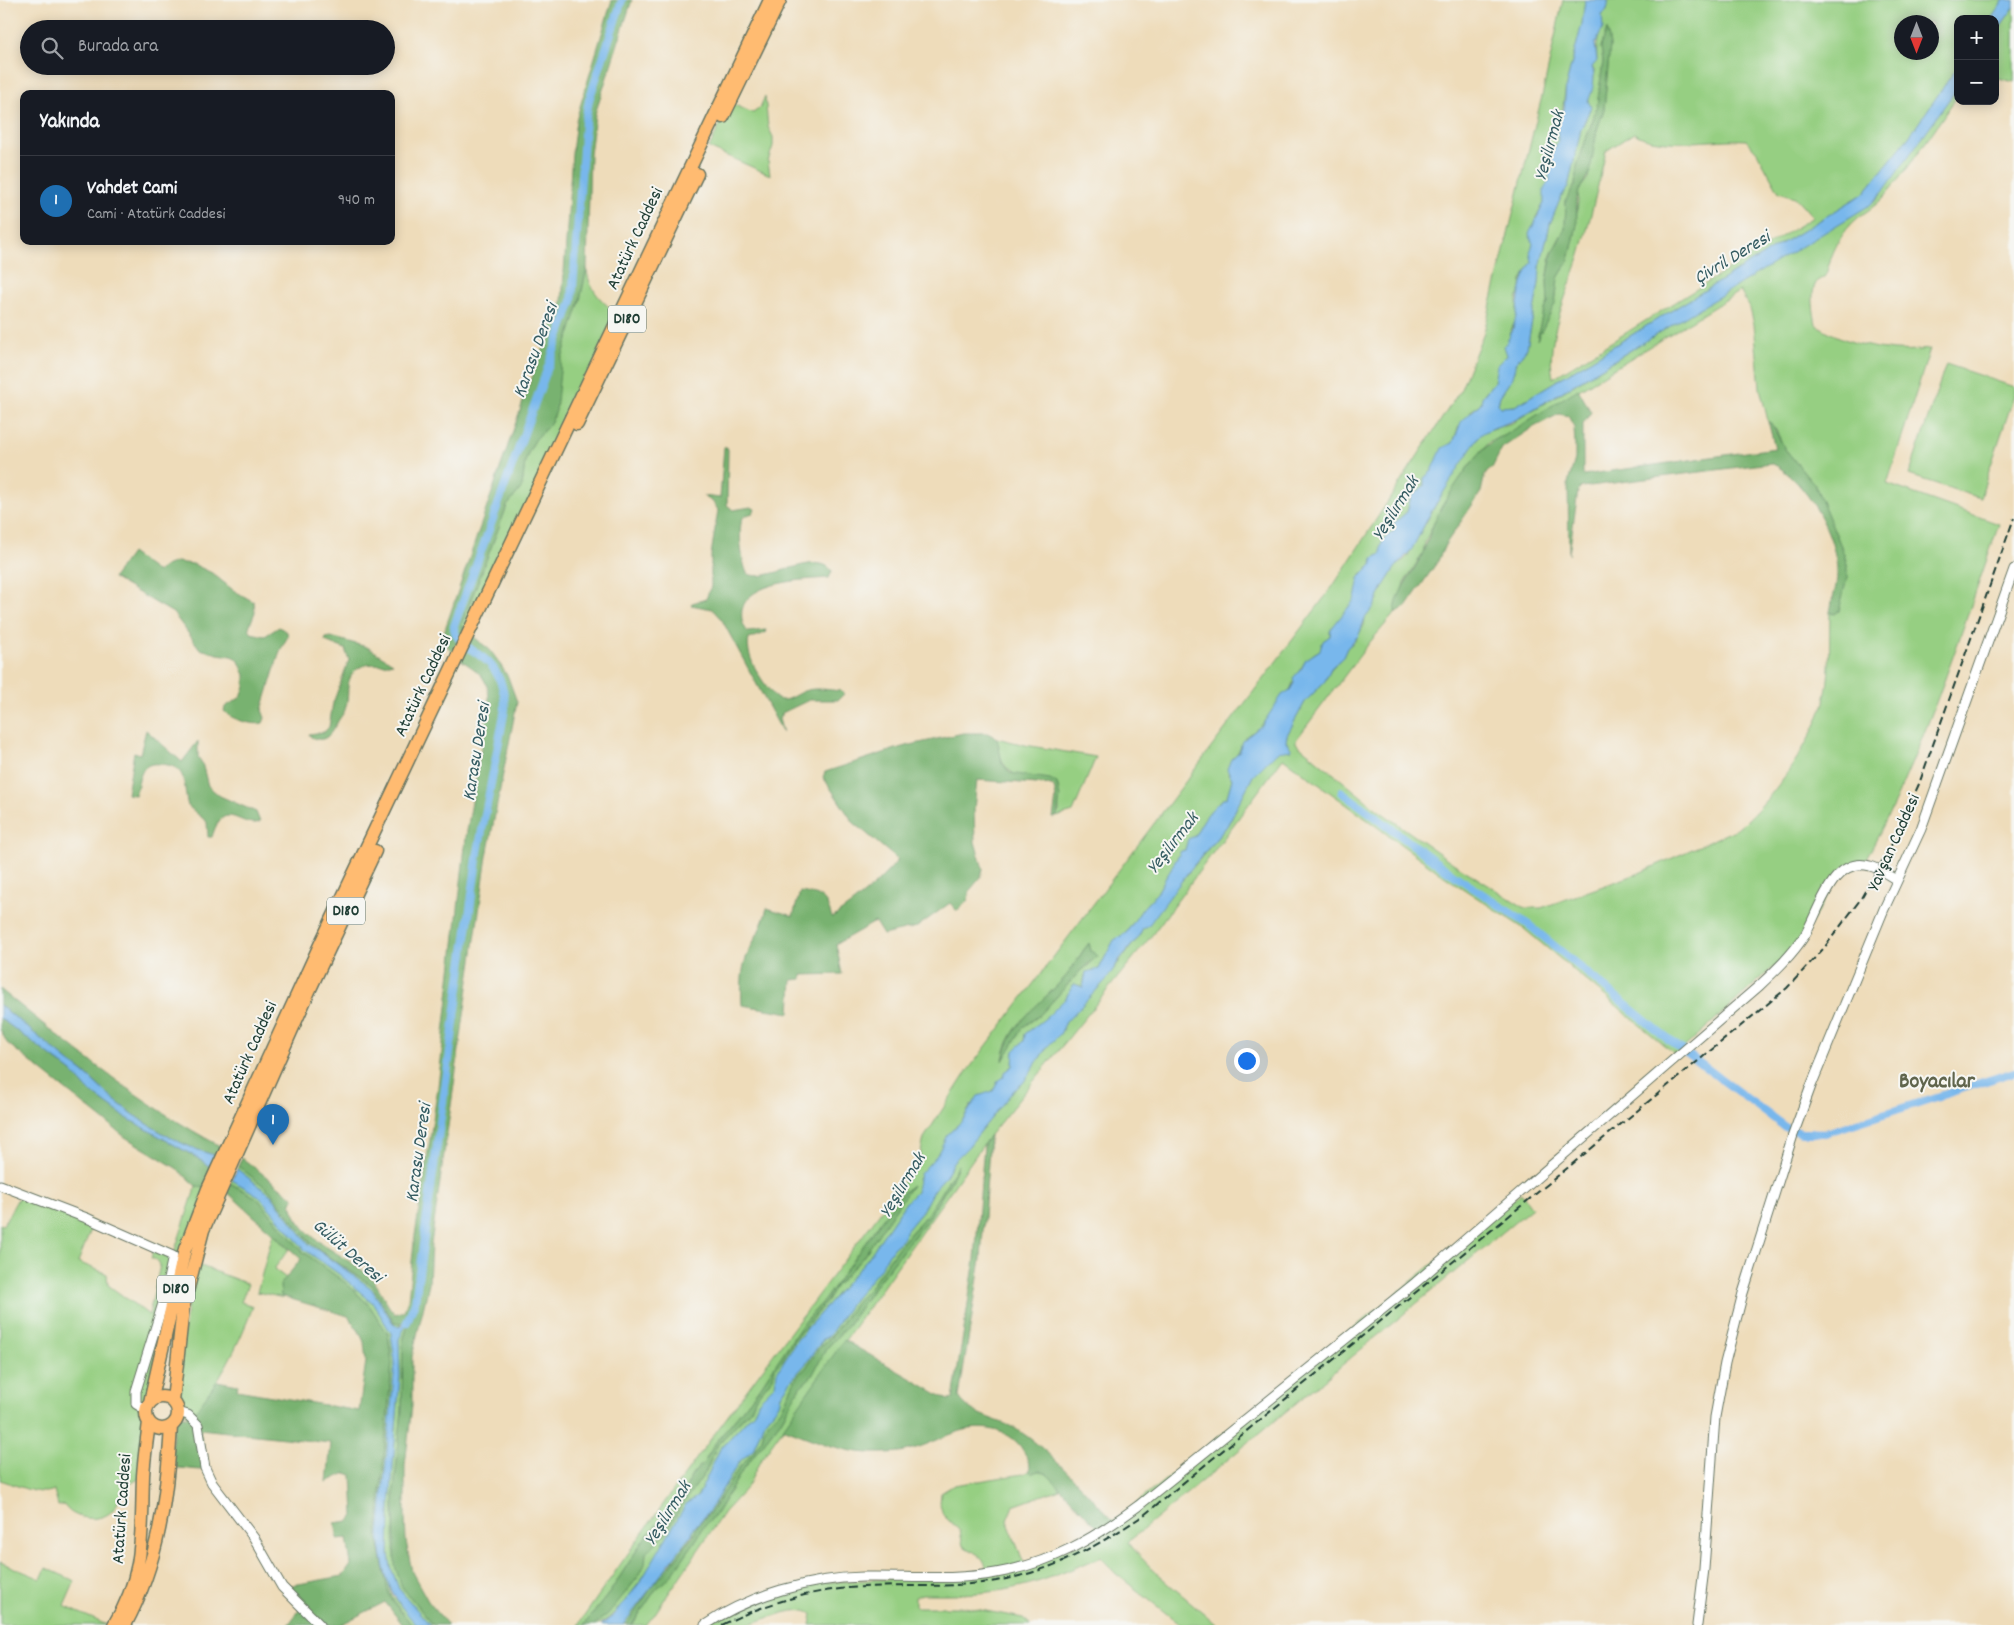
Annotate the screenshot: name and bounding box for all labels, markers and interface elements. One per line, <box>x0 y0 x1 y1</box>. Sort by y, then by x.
north arrow <box>1894 15 1939 60</box>
map controls <box>1954 15 1999 105</box>
button: + <box>1954 15 1999 60</box>
search box <box>20 20 395 75</box>
icon: search <box>38 34 66 62</box>
text: Burada ara <box>78 34 158 61</box>
button: − <box>1954 60 1999 105</box>
water label: Yeşilırmak <box>1529 106 1574 184</box>
text: Yakında <box>40 108 99 138</box>
text: Vahdet Cami <box>87 176 177 203</box>
street label: Atatürk Caddesi <box>601 184 671 294</box>
text: 1 <box>54 189 58 212</box>
text: 940 m <box>338 189 375 212</box>
text: Cami · Atatürk Caddesi <box>87 203 226 226</box>
water label: Çivril Deresi <box>1690 224 1779 292</box>
water label: Karasu Deresi <box>507 296 568 402</box>
road number: D180 <box>608 306 646 332</box>
water label: Yeşilırmak <box>1367 470 1429 547</box>
street label: Atatürk Caddesi <box>389 631 459 741</box>
water label: Karasu Deresi <box>457 697 500 803</box>
street label: Yavşan Caddesi <box>1862 790 1928 896</box>
water label: Yeşilırmak <box>1141 806 1208 881</box>
road number: D180 <box>327 898 365 924</box>
street label: Atatürk Caddesi <box>217 997 285 1109</box>
your location <box>1234 1048 1260 1074</box>
district label: Boyacılar <box>1899 1067 1976 1098</box>
water label: Karasu Deresi <box>400 1099 441 1204</box>
pin: 1 <box>257 1104 289 1145</box>
water label: Yeşilırmak <box>874 1146 935 1224</box>
water label: Gülüt Deresi <box>305 1213 391 1293</box>
road number: D180 <box>157 1276 195 1302</box>
street label: Atatürk Caddesi <box>107 1453 139 1565</box>
water label: Yeşilırmak <box>639 1475 701 1552</box>

